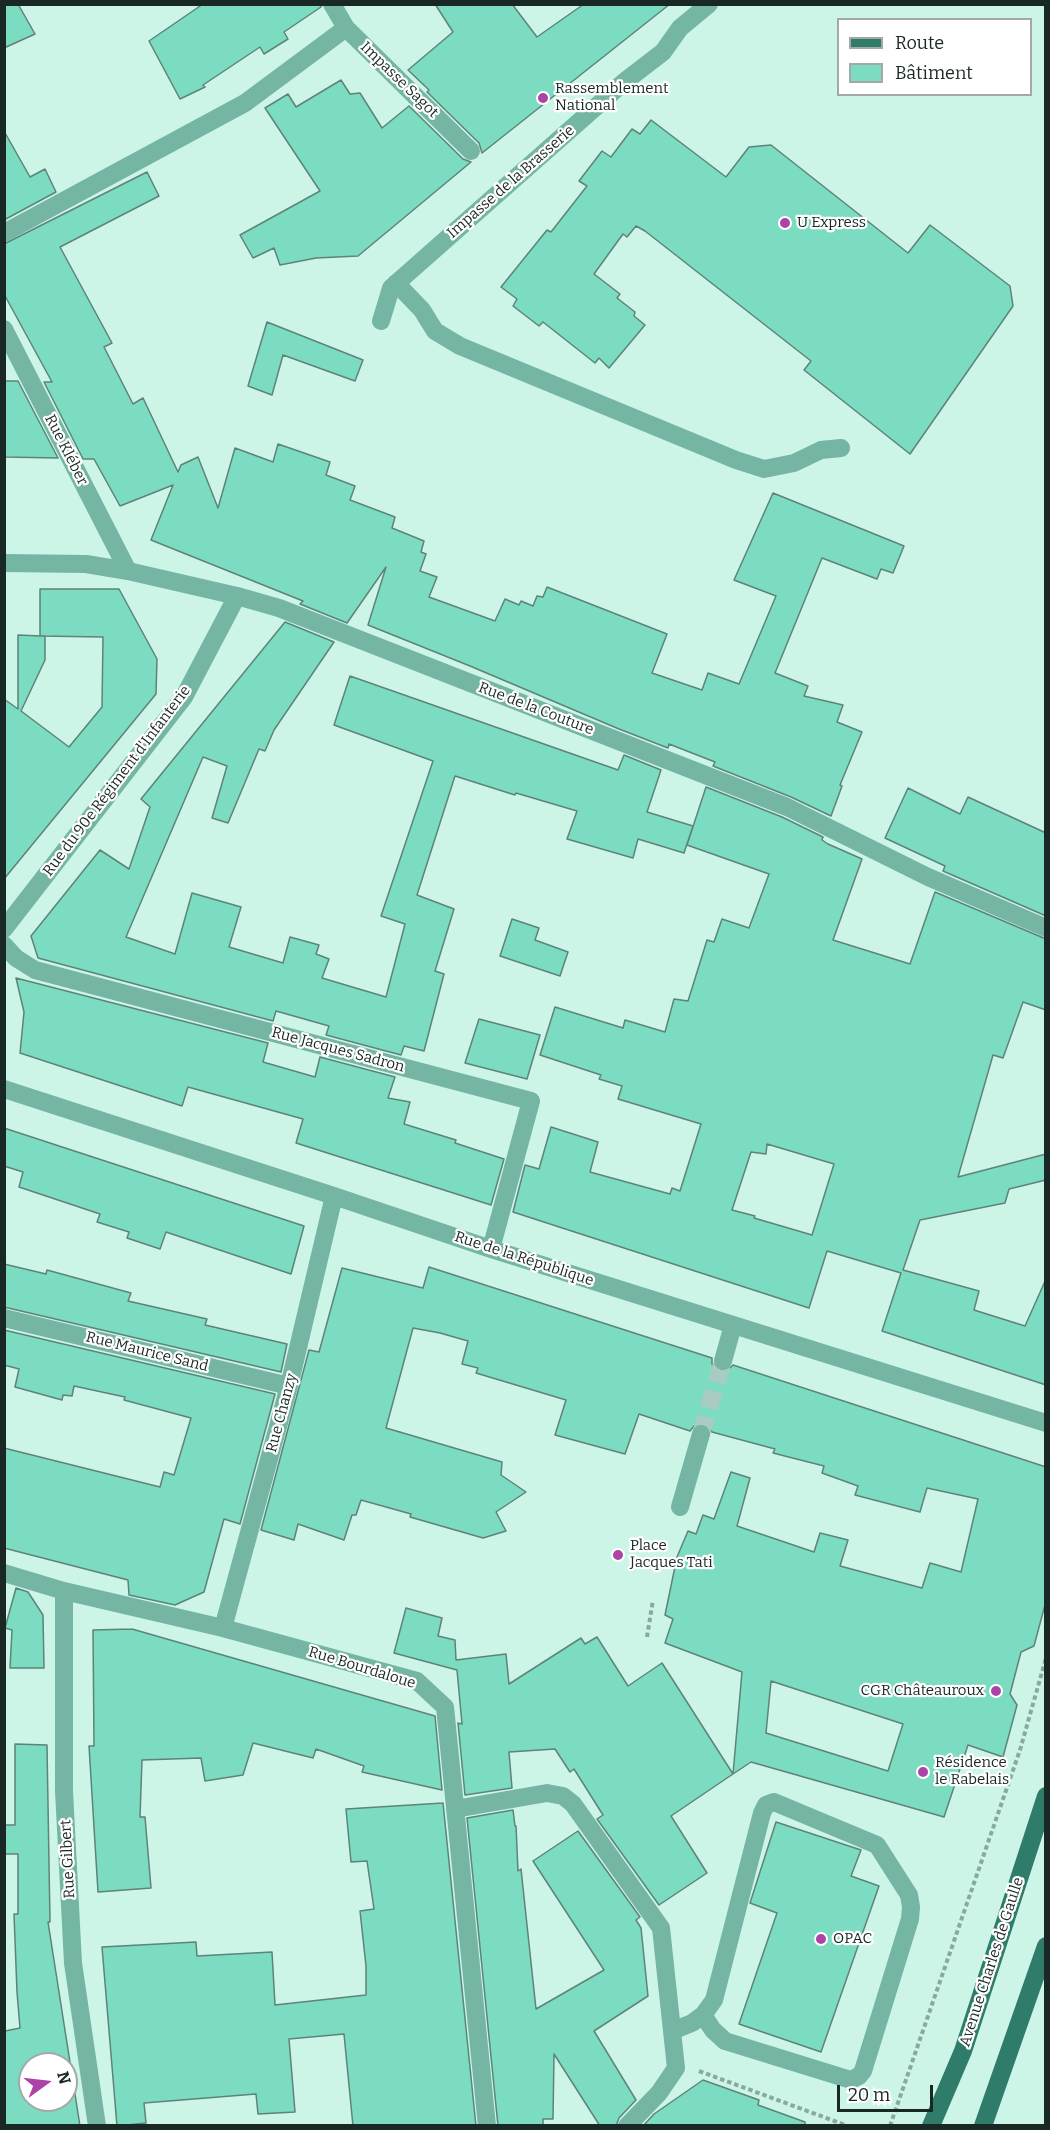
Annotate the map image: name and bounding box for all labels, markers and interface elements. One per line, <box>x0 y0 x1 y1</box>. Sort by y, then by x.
legend <box>837 18 1032 96</box>
text: Route <box>895 32 944 54</box>
street label: Impasse Sagot <box>356 38 442 122</box>
text: Bâtiment <box>895 62 973 84</box>
place label: Rassemblement National <box>555 80 668 115</box>
marker: Rassemblement National <box>536 91 550 105</box>
street label: Impasse de la Brasserie <box>444 122 578 242</box>
place label: U Express <box>797 214 866 232</box>
marker: U Express <box>778 216 792 230</box>
street label: Rue Kléber <box>41 412 91 488</box>
street label: Rue de la Couture <box>476 679 596 739</box>
street label: Rue du 90e Régiment d'Infanterie <box>39 682 195 880</box>
street label: Rue Jacques Sadron <box>270 1024 406 1076</box>
street label: Rue de la République <box>452 1228 596 1290</box>
street label: Rue Maurice Sand <box>84 1328 210 1376</box>
street label: Rue Chanzy <box>263 1371 301 1455</box>
place label: Place Jacques Tati <box>630 1537 713 1572</box>
marker: Place Jacques Tati <box>611 1548 625 1562</box>
street label: Rue Bourdaloue <box>306 1643 418 1693</box>
place label: CGR Châteauroux <box>861 1682 984 1700</box>
marker: CGR Châteauroux <box>989 1684 1003 1698</box>
place label: Résidence le Rabelais <box>935 1754 1009 1789</box>
marker: Résidence le Rabelais <box>916 1765 930 1779</box>
street label: Rue Gilbert <box>57 1819 79 1899</box>
street label: Avenue Charles de Gaulle <box>956 1875 1028 2049</box>
place label: OPAC <box>833 1930 872 1948</box>
marker: OPAC <box>814 1932 828 1946</box>
north arrow <box>18 2052 78 2112</box>
text: N <box>53 2069 75 2086</box>
scale bar <box>840 2073 936 2111</box>
text: 20 m <box>848 2084 890 2106</box>

